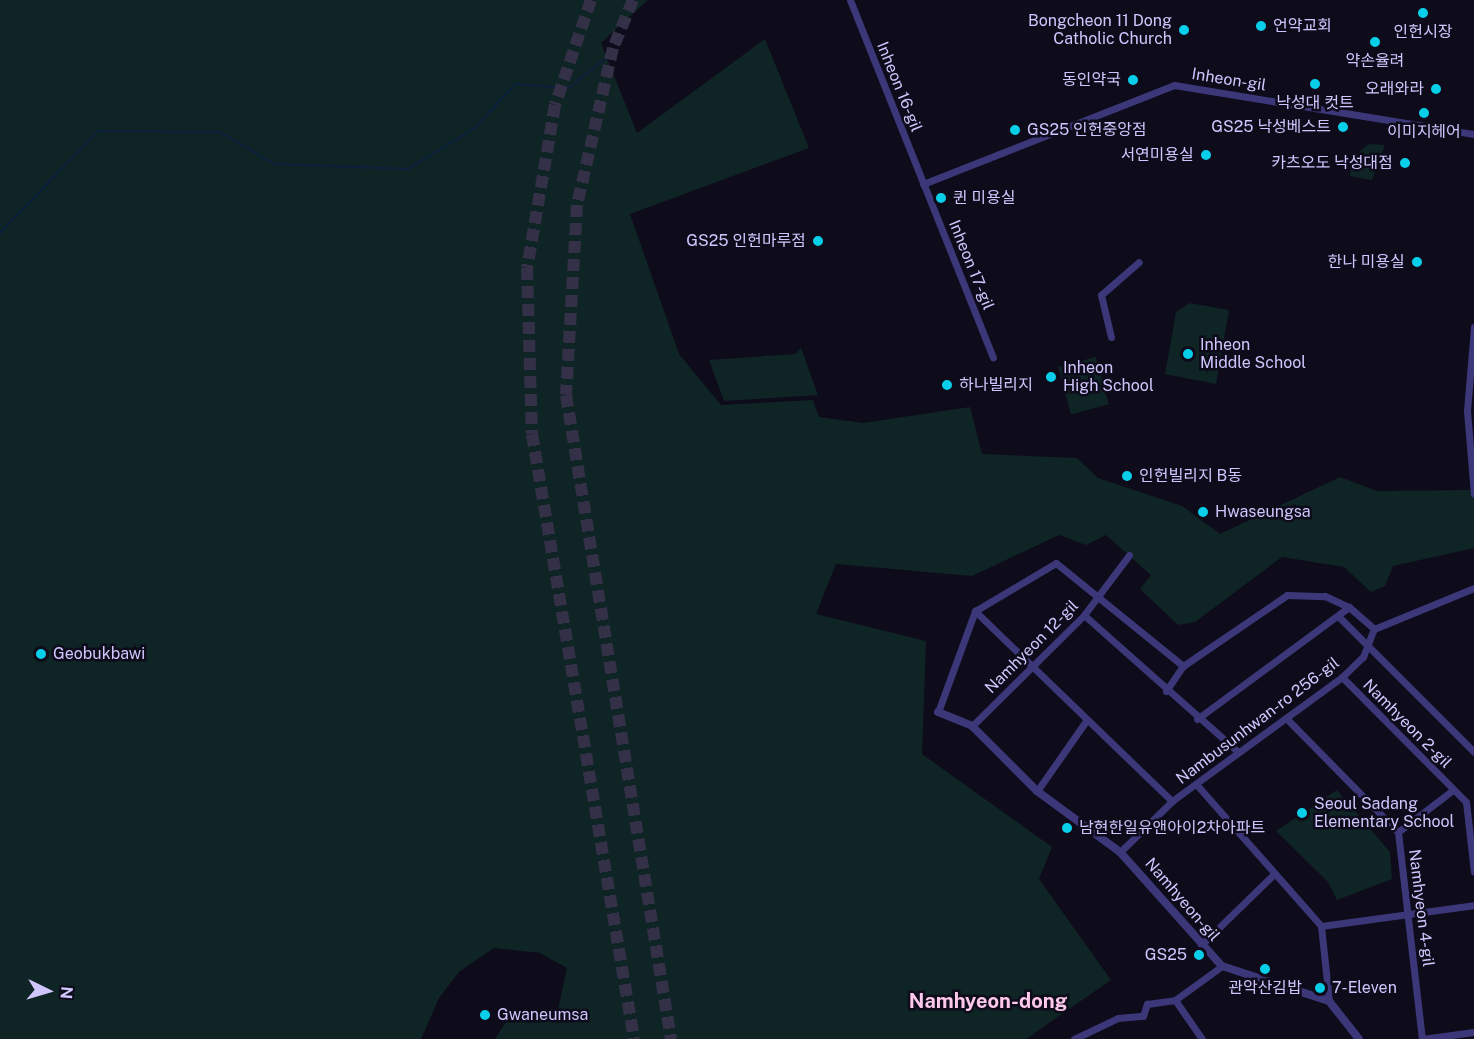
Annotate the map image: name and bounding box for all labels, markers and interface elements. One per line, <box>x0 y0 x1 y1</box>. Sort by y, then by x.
marker: 인헌시장 <box>1416 6 1430 20</box>
place label: Bongcheon 11 Dong Catholic Church <box>1028 11 1172 49</box>
place label: 언약교회 <box>1273 16 1332 36</box>
marker: 언약교회 <box>1254 19 1268 33</box>
place label: 인헌시장 <box>1394 22 1452 42</box>
marker: Bongcheon 11 Dong Catholic Church <box>1177 23 1191 37</box>
marker: 약손율려 <box>1368 35 1382 49</box>
street label: Inheon 16-gil <box>872 39 926 135</box>
place label: 약손율려 <box>1346 51 1404 71</box>
street label: Inheon-gil <box>1190 65 1268 95</box>
place label: 동인약국 <box>1062 70 1121 90</box>
marker: 동인약국 <box>1126 73 1140 87</box>
marker: 낙성대 컷트 <box>1308 77 1322 91</box>
place label: 오래와라 <box>1365 79 1424 99</box>
marker: 오래와라 <box>1429 82 1443 96</box>
place label: 낙성대 컷트 <box>1276 93 1354 113</box>
marker: 이미지헤어 <box>1417 106 1431 120</box>
place label: GS25 낙성베스트 <box>1211 117 1331 137</box>
place label: GS25 인헌중앙점 <box>1027 120 1147 140</box>
marker: GS25 낙성베스트 <box>1336 120 1350 134</box>
place label: 이미지헤어 <box>1387 122 1461 142</box>
marker: GS25 인헌중앙점 <box>1008 123 1022 137</box>
place label: 서연미용실 <box>1120 145 1194 165</box>
marker: 서연미용실 <box>1199 148 1213 162</box>
place label: 카츠오도 낙성대점 <box>1271 153 1393 173</box>
marker: 카츠오도 낙성대점 <box>1398 156 1412 170</box>
place label: 퀸 미용실 <box>953 188 1016 208</box>
marker: 퀸 미용실 <box>934 191 948 205</box>
street label: Inheon 17-gil <box>944 217 998 313</box>
place label: GS25 인헌마루점 <box>686 231 806 251</box>
marker: GS25 인헌마루점 <box>811 234 825 248</box>
place label: 한나 미용실 <box>1328 252 1405 272</box>
marker: 한나 미용실 <box>1410 255 1424 269</box>
place label: Inheon Middle School <box>1200 335 1306 373</box>
marker: Inheon Middle School <box>1181 347 1195 361</box>
place label: Inheon High School <box>1063 358 1154 396</box>
marker: Inheon High School <box>1044 370 1058 384</box>
place label: 하나빌리지 <box>959 375 1033 395</box>
marker: 하나빌리지 <box>940 378 954 392</box>
place label: 인헌빌리지 B동 <box>1139 466 1242 486</box>
marker: 인헌빌리지 B동 <box>1120 469 1134 483</box>
place label: Hwaseungsa <box>1215 502 1311 522</box>
marker: Hwaseungsa <box>1196 505 1210 519</box>
street label: Namhyeon 12-gil <box>981 596 1083 698</box>
place label: Geobukbawi <box>53 644 145 664</box>
marker: Geobukbawi <box>34 647 48 661</box>
street label: Nambusunhwan-ro 256-gil <box>1173 653 1343 789</box>
street label: Namhyeon 2-gil <box>1359 676 1455 772</box>
place label: Seoul Sadang Elementary School <box>1314 794 1454 832</box>
marker: Seoul Sadang Elementary School <box>1295 806 1309 820</box>
place label: 남현한일유앤아이2차아파트 <box>1079 818 1265 838</box>
marker: 남현한일유앤아이2차아파트 <box>1060 821 1074 835</box>
street label: Namhyeon 4-gil <box>1404 848 1438 968</box>
street label: Namhyeon-gil <box>1141 854 1223 946</box>
place label: GS25 <box>1145 945 1187 965</box>
marker: GS25 <box>1192 948 1206 962</box>
north arrow <box>18 961 78 1021</box>
marker: 관악산김밥 <box>1258 962 1272 976</box>
place label: 관악산김밥 <box>1228 978 1302 998</box>
place label: 7-Eleven <box>1332 978 1397 998</box>
marker: 7-Eleven <box>1313 981 1327 995</box>
text: N <box>56 986 76 1000</box>
district label: Namhyeon-dong <box>909 989 1067 1013</box>
place label: Gwaneumsa <box>497 1005 588 1025</box>
marker: Gwaneumsa <box>478 1008 492 1022</box>

